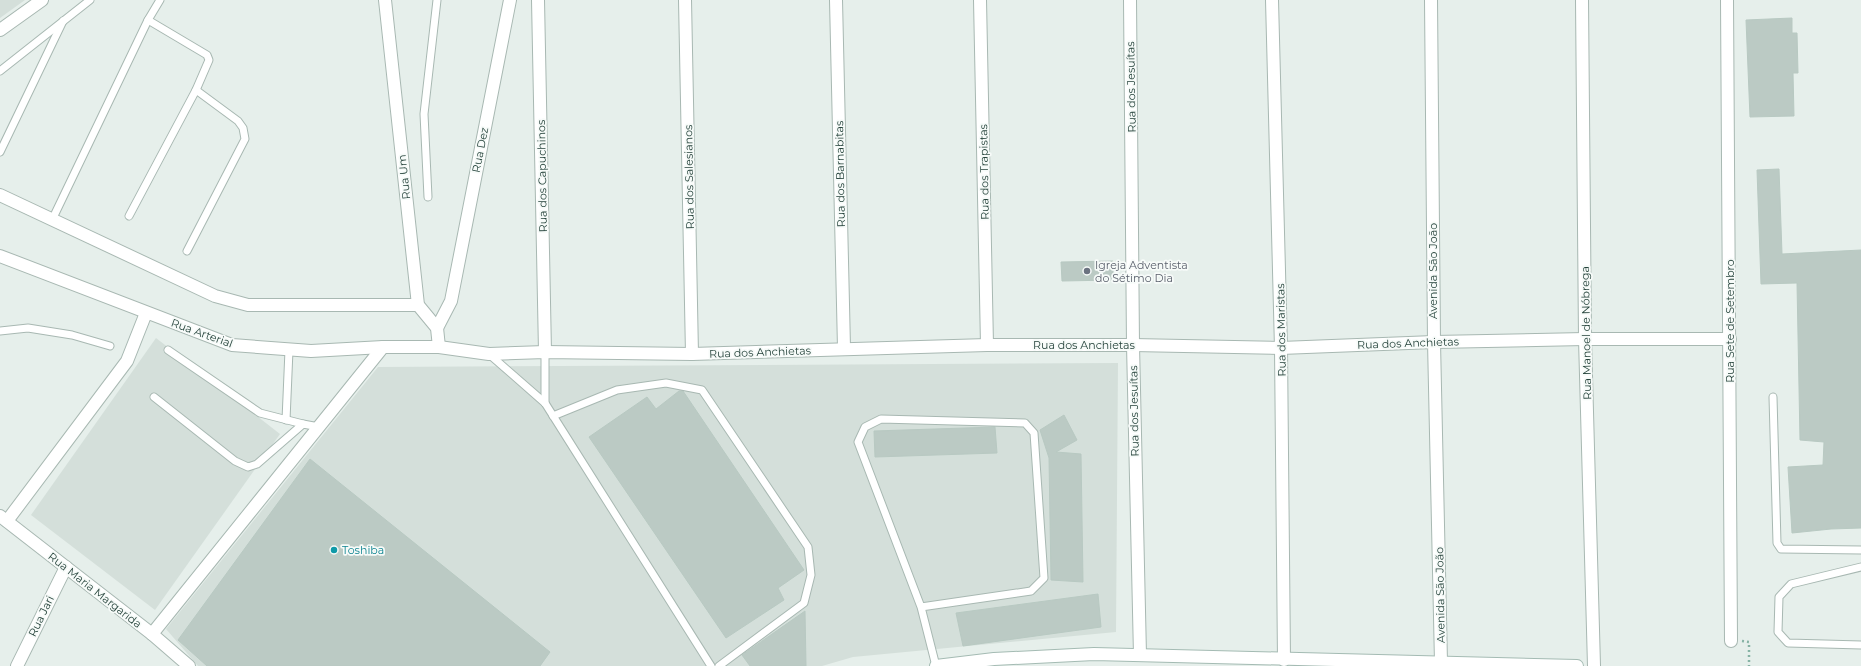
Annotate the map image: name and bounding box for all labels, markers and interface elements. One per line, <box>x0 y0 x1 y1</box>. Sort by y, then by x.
street label: Rua dos Jesuítas <box>1123 41 1139 133</box>
street label: Rua dos Capuchinos <box>534 119 550 232</box>
street label: Rua dos Barnabitas <box>832 120 848 228</box>
street label: Rua dos Trapistas <box>976 123 992 220</box>
street label: Rua dos Salesianos <box>681 124 697 229</box>
street label: Rua Dez <box>469 126 491 174</box>
street label: Rua Um <box>395 154 413 200</box>
street label: Avenida São João <box>1426 223 1440 319</box>
place label: Igreja Adventista do Sétimo Dia <box>1095 258 1188 285</box>
street label: Rua Sete de Setembro <box>1723 259 1737 383</box>
marker: Igreja Adventista do Sétimo Dia <box>1082 266 1092 276</box>
street label: Rua Manoel de Nóbrega <box>1578 266 1594 400</box>
street label: Rua dos Maristas <box>1273 283 1289 377</box>
street label: Rua Arterial <box>169 315 235 351</box>
street label: Rua dos Anchietas <box>1357 334 1460 352</box>
street label: Rua dos Anchietas <box>1033 338 1136 352</box>
street label: Rua dos Anchietas <box>709 343 812 361</box>
street label: Rua dos Jesuítas <box>1126 365 1142 457</box>
place label: Toshiba <box>342 543 384 557</box>
marker: Toshiba <box>329 545 339 555</box>
street label: Avenida São João <box>1432 547 1448 643</box>
street label: Rua Maria Margarida <box>45 549 145 631</box>
street label: Rua Jari <box>25 593 57 639</box>

